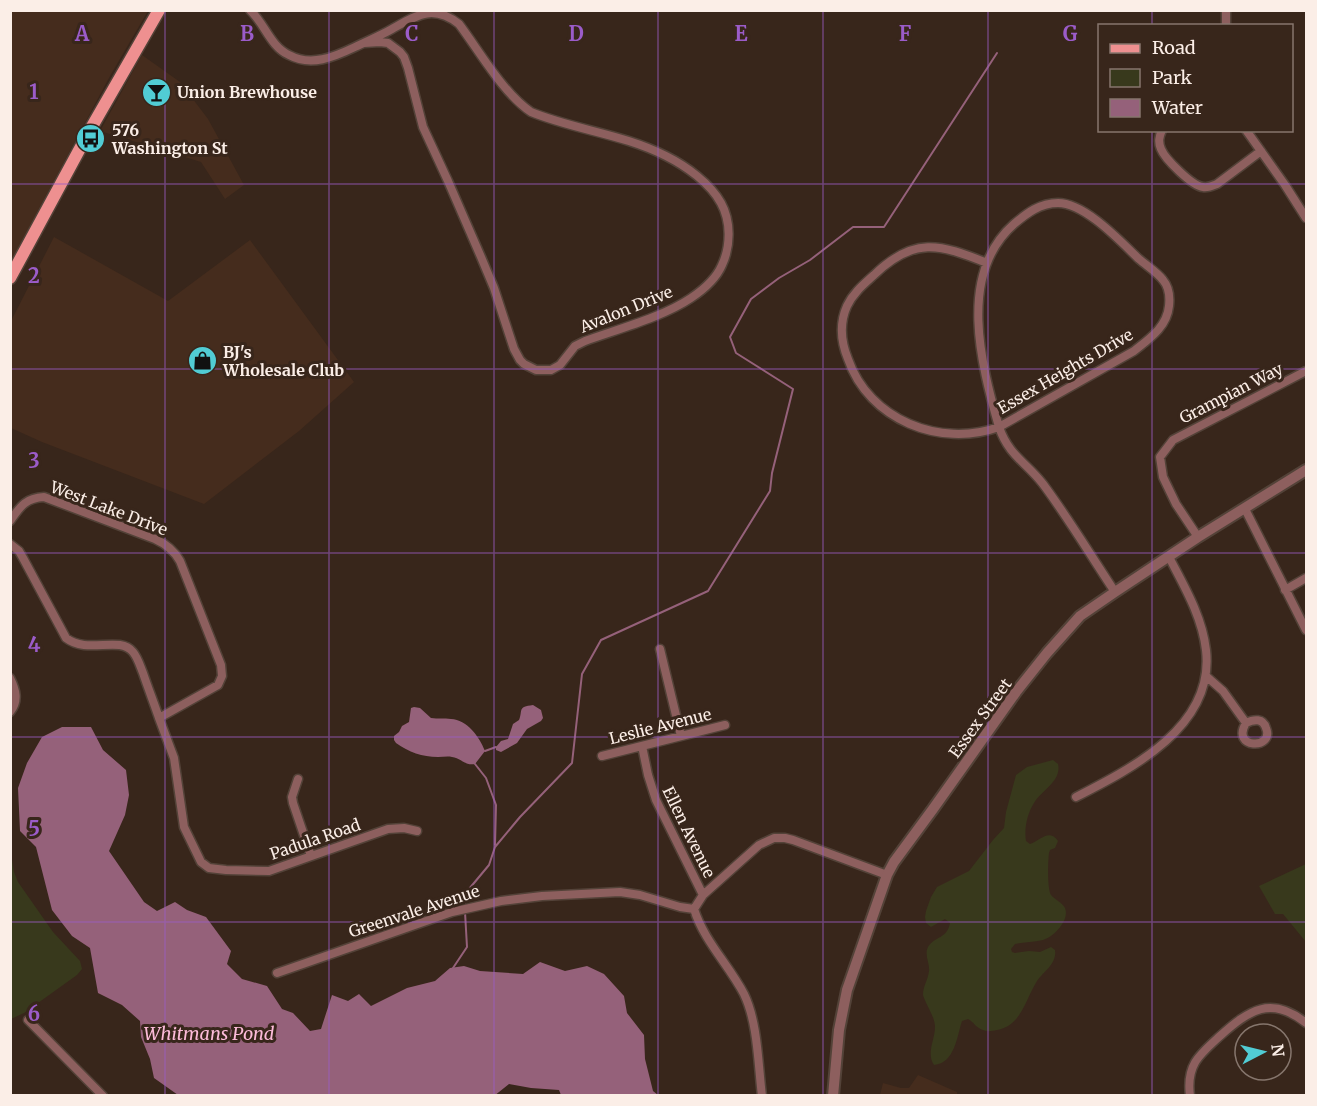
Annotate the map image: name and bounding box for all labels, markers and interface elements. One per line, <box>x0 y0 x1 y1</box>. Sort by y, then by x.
text: A <box>74 21 90 46</box>
text: B <box>240 21 254 46</box>
text: C <box>405 21 419 46</box>
text: D <box>568 21 584 46</box>
text: E <box>734 21 748 46</box>
text: F <box>899 21 912 46</box>
text: G <box>1063 21 1078 46</box>
legend <box>1098 24 1293 132</box>
text: Road <box>1152 36 1196 59</box>
text: Park <box>1152 66 1193 89</box>
bar icon: Union Brewhouse <box>140 76 172 108</box>
text: 1 <box>29 79 39 104</box>
place label: Union Brewhouse <box>177 82 317 102</box>
text: Water <box>1151 96 1203 119</box>
place label: 576 Washington St <box>111 120 228 158</box>
bus stop icon: 576 Washington St <box>75 123 107 155</box>
text: 2 <box>28 263 40 288</box>
street label: Avalon Drive <box>576 281 675 337</box>
street label: Essex Heights Drive <box>994 324 1136 418</box>
place label: BJ's Wholesale Club <box>222 342 344 380</box>
shop icon: BJ's Wholesale Club <box>186 345 218 377</box>
street label: Grampian Way <box>1176 358 1287 428</box>
text: 3 <box>28 448 40 473</box>
street label: West Lake Drive <box>47 476 170 540</box>
text: 4 <box>28 632 41 657</box>
street label: Essex Street <box>944 674 1016 762</box>
street label: Leslie Avenue <box>607 704 713 748</box>
street label: Ellen Avenue <box>658 783 720 881</box>
street label: Padula Road <box>267 814 363 864</box>
text: 5 <box>28 816 40 841</box>
street label: Greenvale Avenue <box>346 880 482 942</box>
text: 6 <box>28 1001 40 1026</box>
water label: Whitmans Pond <box>144 1022 275 1045</box>
north arrow <box>1233 1022 1293 1082</box>
text: N <box>1267 1043 1289 1058</box>

